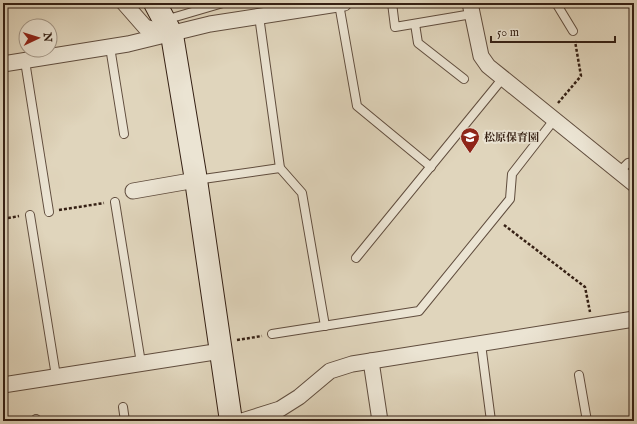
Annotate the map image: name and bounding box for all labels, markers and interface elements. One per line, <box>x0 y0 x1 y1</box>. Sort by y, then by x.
north arrow <box>18 18 58 58</box>
scale bar <box>491 18 615 44</box>
text: 50 m <box>497 25 519 40</box>
text: N <box>40 31 54 43</box>
school or university icon: 松原保育園 <box>459 126 481 154</box>
place label: 松原保育園 <box>484 131 539 145</box>

